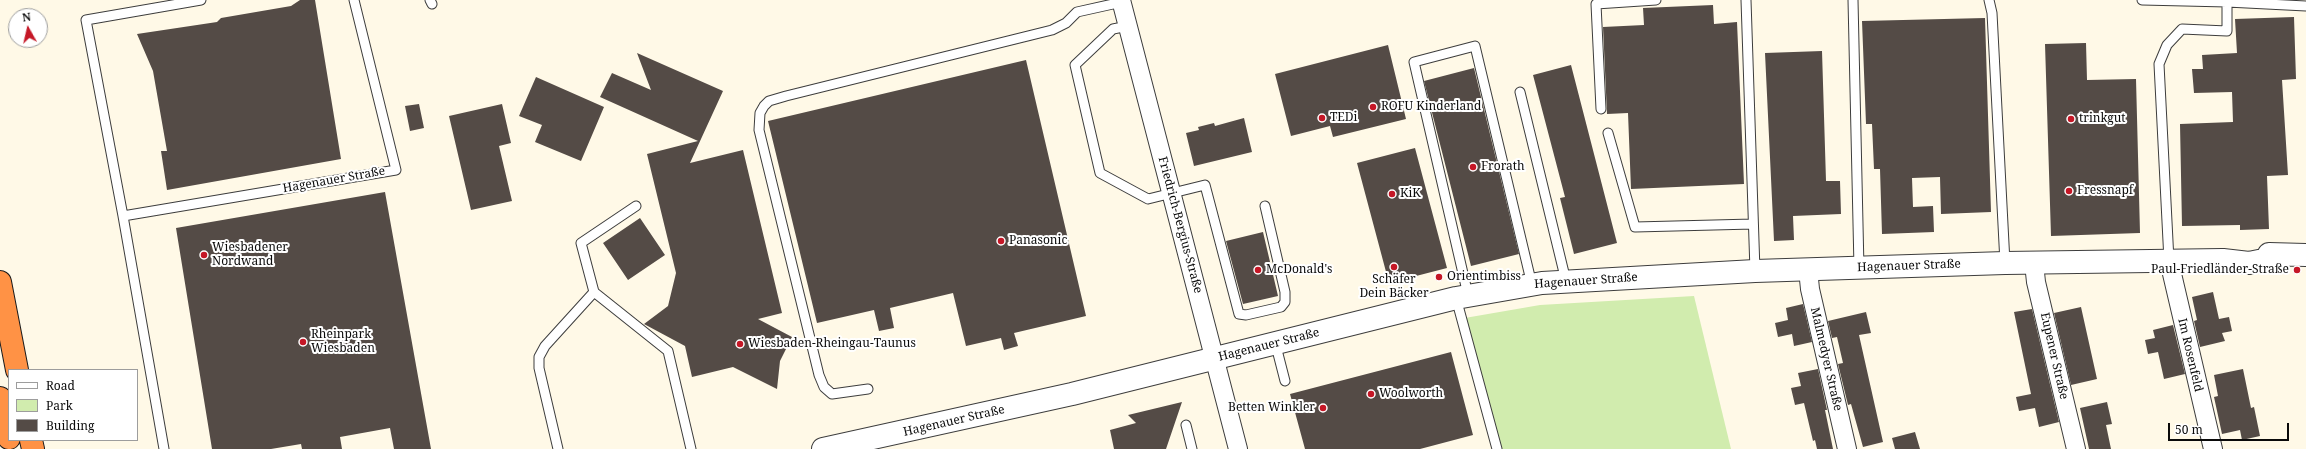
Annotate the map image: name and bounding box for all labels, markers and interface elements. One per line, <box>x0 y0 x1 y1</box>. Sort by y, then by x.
north arrow <box>8 8 48 48</box>
text: N <box>21 9 32 25</box>
place label: ROFU Kinderland <box>1381 100 1481 114</box>
marker: ROFU Kinderland <box>1368 102 1378 112</box>
place label: TEDi <box>1330 111 1357 125</box>
place label: trinkgut <box>2079 112 2126 126</box>
marker: TEDi <box>1317 113 1327 123</box>
marker: trinkgut <box>2066 114 2076 124</box>
street label: Friedrich-Bergius-Straße <box>1155 155 1205 295</box>
place label: Frorath <box>1481 160 1525 174</box>
marker: Frorath <box>1468 162 1478 172</box>
street label: Hagenauer Straße <box>282 164 386 196</box>
place label: Fressnapf <box>2077 184 2133 198</box>
marker: Fressnapf <box>2064 186 2074 196</box>
place label: KiK <box>1400 187 1421 201</box>
marker: KiK <box>1387 189 1397 199</box>
place label: Panasonic <box>1009 234 1067 248</box>
marker: Panasonic <box>996 236 1006 246</box>
place label: Wiesbadener Nordwand <box>212 241 288 269</box>
marker: Wiesbadener Nordwand <box>199 250 209 260</box>
street label: Hagenauer Straße <box>1857 257 1961 275</box>
marker: Schäfer Dein Bäcker <box>1389 262 1399 272</box>
place label: McDonald's <box>1266 263 1332 277</box>
place label: Paul-Friedländer-Straße <box>2151 263 2289 277</box>
marker: McDonald's <box>1253 265 1263 275</box>
marker: Paul-Friedländer-Straße <box>2292 265 2302 275</box>
place label: Orientimbiss <box>1447 270 1521 284</box>
street label: Hagenauer Straße <box>1534 270 1638 292</box>
marker: Orientimbiss <box>1434 272 1444 282</box>
place label: Schäfer Dein Bäcker <box>1359 273 1429 301</box>
street label: Malmedyer Straße <box>1807 306 1845 412</box>
street label: Eupener Straße <box>2037 311 2071 401</box>
street label: Im Rosenfeld <box>2175 317 2205 393</box>
street label: Hagenauer Straße <box>1217 325 1321 365</box>
place label: Rheinpark Wiesbaden <box>311 328 375 356</box>
marker: Rheinpark Wiesbaden <box>298 337 308 347</box>
place label: Wiesbaden-Rheingau-Taunus <box>748 337 916 351</box>
marker: Wiesbaden-Rheingau-Taunus <box>735 339 745 349</box>
legend <box>8 369 138 441</box>
text: Road <box>46 377 75 394</box>
place label: Woolworth <box>1379 387 1443 401</box>
marker: Woolworth <box>1366 389 1376 399</box>
text: Park <box>46 397 73 414</box>
place label: Betten Winkler <box>1228 401 1315 415</box>
street label: Hagenauer Straße <box>902 402 1006 440</box>
marker: Betten Winkler <box>1318 403 1328 413</box>
scale bar <box>2170 415 2291 441</box>
text: Building <box>46 417 94 434</box>
text: 50 m <box>2175 421 2203 438</box>

